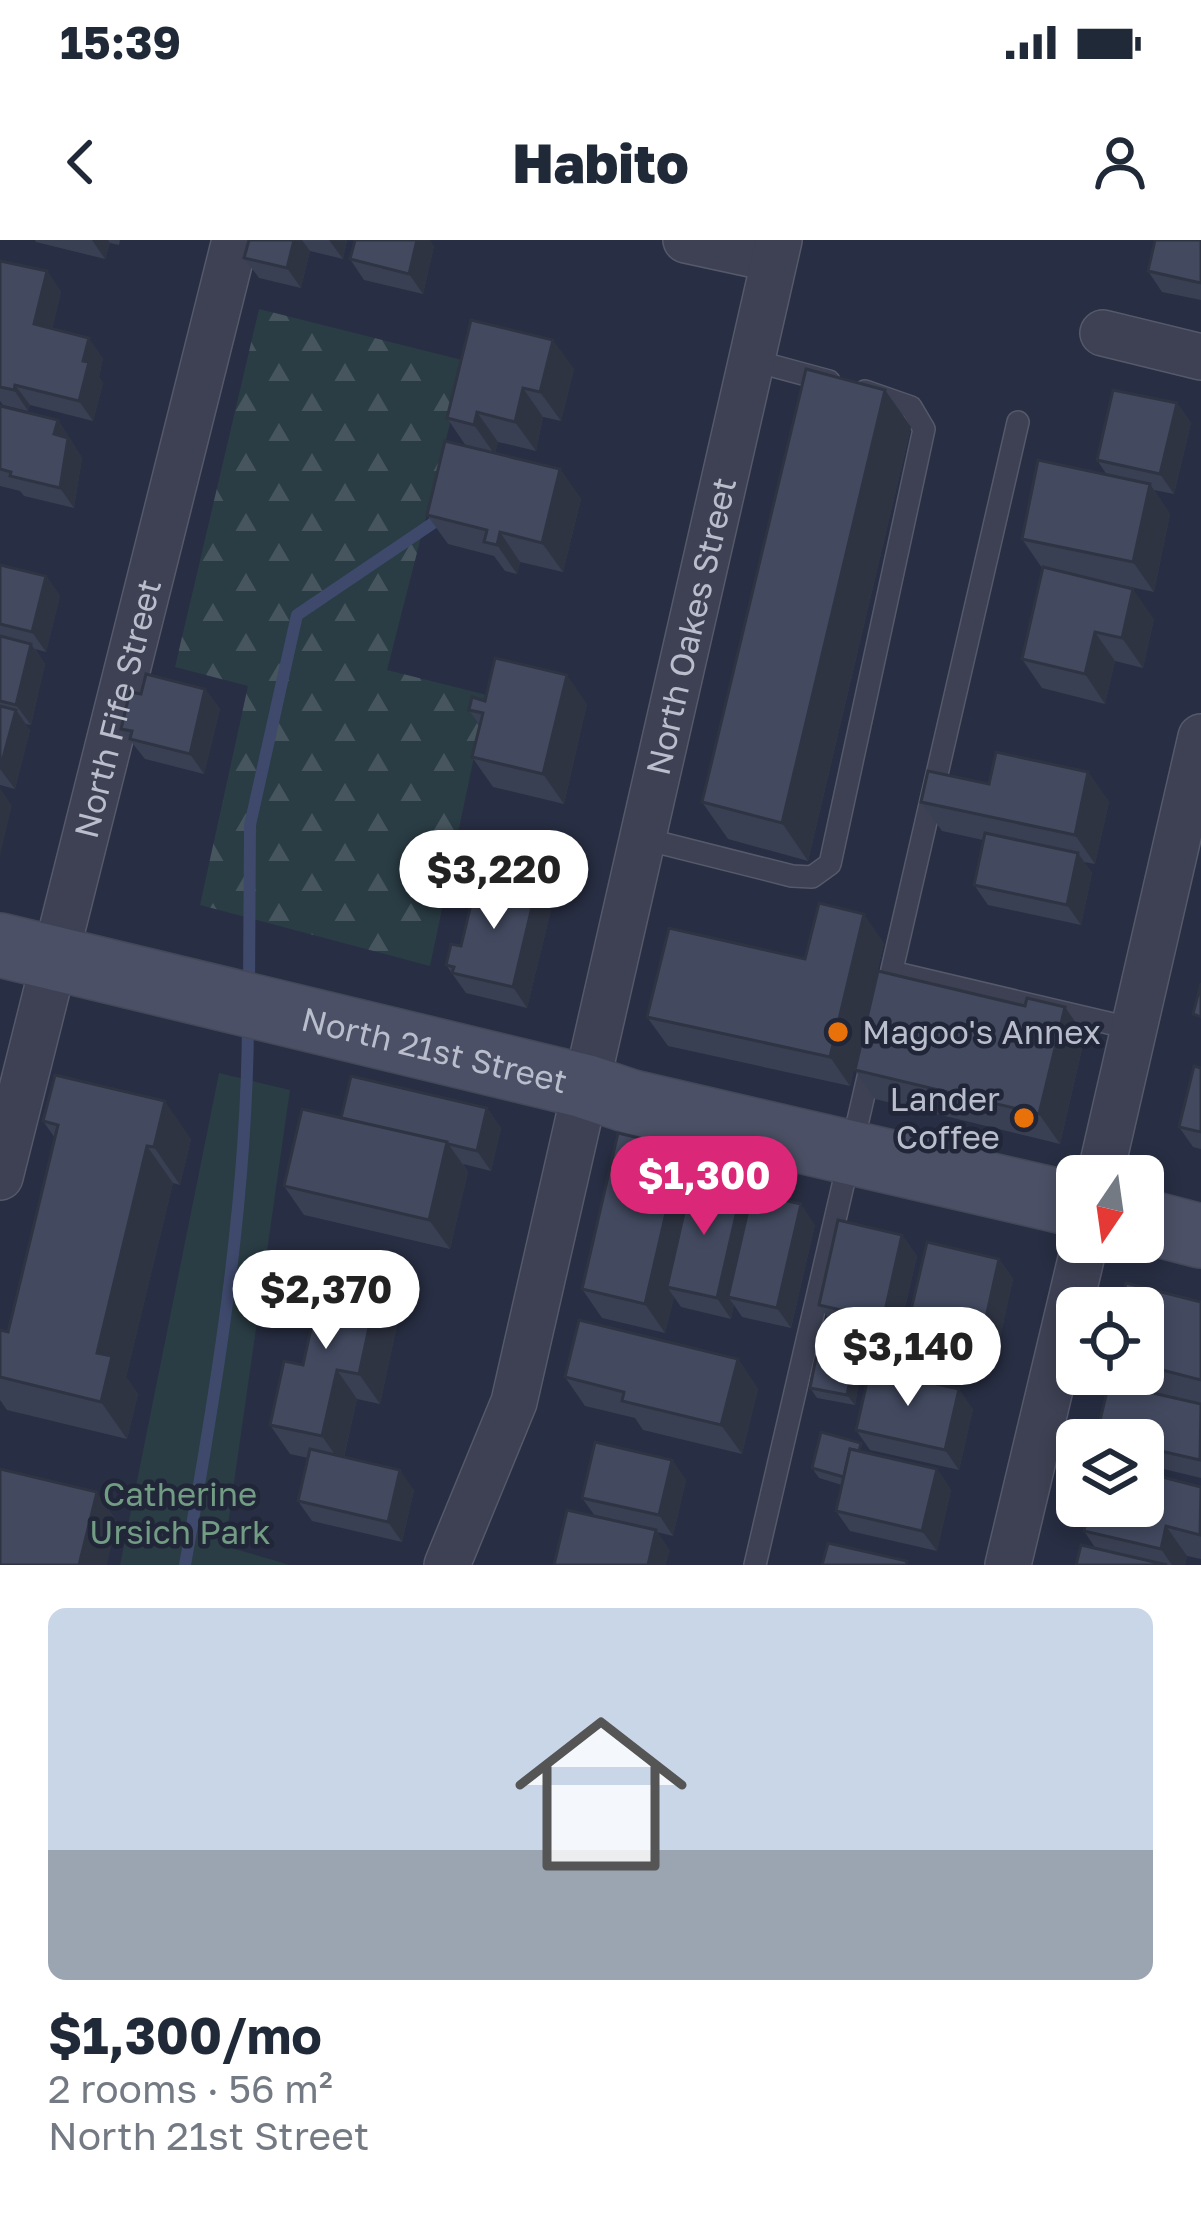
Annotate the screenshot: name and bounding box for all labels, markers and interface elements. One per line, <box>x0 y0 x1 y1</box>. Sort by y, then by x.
text: 15:39 <box>60 15 181 69</box>
icon: back <box>48 129 114 195</box>
icon: person <box>1087 129 1153 195</box>
text: Habito <box>512 130 689 195</box>
street label: North Oakes Street <box>638 474 743 779</box>
street label: North Fife Street <box>66 575 168 842</box>
pin: $3,220 <box>396 830 592 932</box>
text: $3,220 <box>426 845 562 892</box>
street label: North 21st Street <box>298 999 571 1100</box>
place label: Magoo's Annex <box>862 1012 1101 1051</box>
marker: Magoo's Annex <box>825 1019 851 1045</box>
place label: Lander Coffee <box>890 1079 1000 1156</box>
marker: Lander Coffee <box>1011 1105 1037 1131</box>
pin: $1,300 <box>606 1136 802 1238</box>
text: $1,300 <box>637 1151 771 1198</box>
north arrow <box>1056 1155 1164 1263</box>
map controls <box>1056 1155 1164 1527</box>
pin: $2,370 <box>228 1250 424 1352</box>
text: $2,370 <box>260 1265 392 1312</box>
button: locate <box>1056 1287 1164 1395</box>
pin: $3,140 <box>810 1307 1006 1409</box>
text: $3,140 <box>842 1322 974 1369</box>
button: layers <box>1056 1419 1164 1527</box>
park label: Catherine Ursich Park <box>89 1474 271 1551</box>
icon: home <box>493 1686 709 1902</box>
text: $1,300/mo <box>48 2004 322 2065</box>
text: 2 rooms · 56 m² <box>48 2065 333 2112</box>
text: North 21st Street <box>48 2112 369 2159</box>

